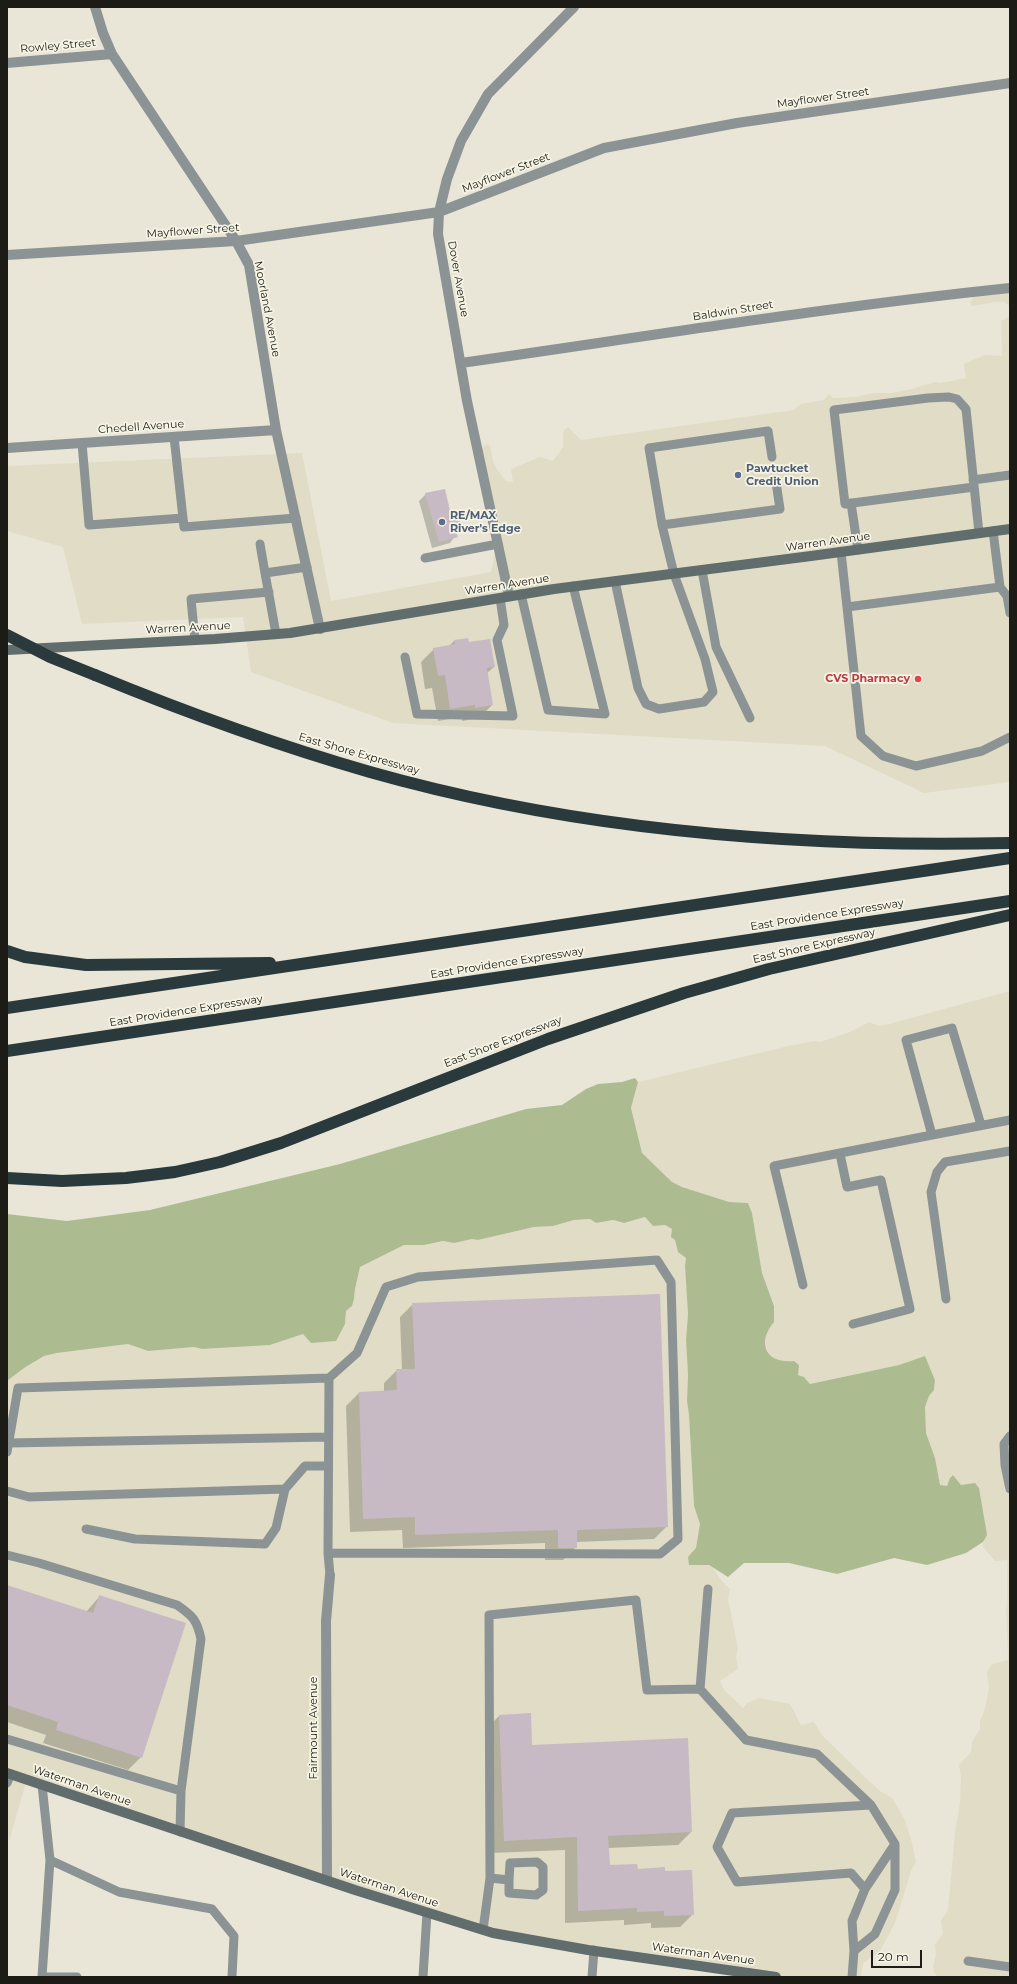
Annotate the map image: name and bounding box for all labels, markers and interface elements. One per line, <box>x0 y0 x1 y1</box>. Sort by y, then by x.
street label: Rowley Street <box>20 36 96 56</box>
street label: Mayflower Street <box>776 85 870 111</box>
street label: Mayflower Street <box>460 150 552 196</box>
street label: Mayflower Street <box>146 221 240 241</box>
street label: Dover Avenue <box>445 240 471 318</box>
street label: Moorland Avenue <box>251 260 283 358</box>
street label: Baldwin Street <box>692 298 774 324</box>
street label: Chedell Avenue <box>97 417 185 437</box>
place label: Pawtucket Credit Union <box>746 462 819 488</box>
marker: Pawtucket Credit Union <box>733 470 743 480</box>
place label: RE/MAX River's Edge <box>450 509 521 535</box>
marker: RE/MAX River's Edge <box>437 517 447 527</box>
street label: Warren Avenue <box>785 530 871 554</box>
street label: Warren Avenue <box>464 572 550 598</box>
street label: Warren Avenue <box>145 619 231 637</box>
place label: CVS Pharmacy <box>825 672 910 686</box>
marker: CVS Pharmacy <box>913 674 923 684</box>
street label: East Shore Expressway <box>297 730 421 778</box>
street label: East Providence Expressway <box>749 896 905 934</box>
street label: East Shore Expressway <box>752 925 876 967</box>
street label: East Providence Expressway <box>429 944 585 982</box>
street label: East Providence Expressway <box>108 992 264 1030</box>
street label: East Shore Expressway <box>442 1013 564 1071</box>
street label: Fairmount Avenue <box>307 1677 321 1779</box>
street label: Waterman Avenue <box>31 1763 133 1809</box>
street label: Waterman Avenue <box>338 1866 440 1910</box>
street label: Waterman Avenue <box>651 1940 755 1968</box>
scale bar <box>873 1942 924 1968</box>
text: 20 m <box>878 1949 909 1964</box>

